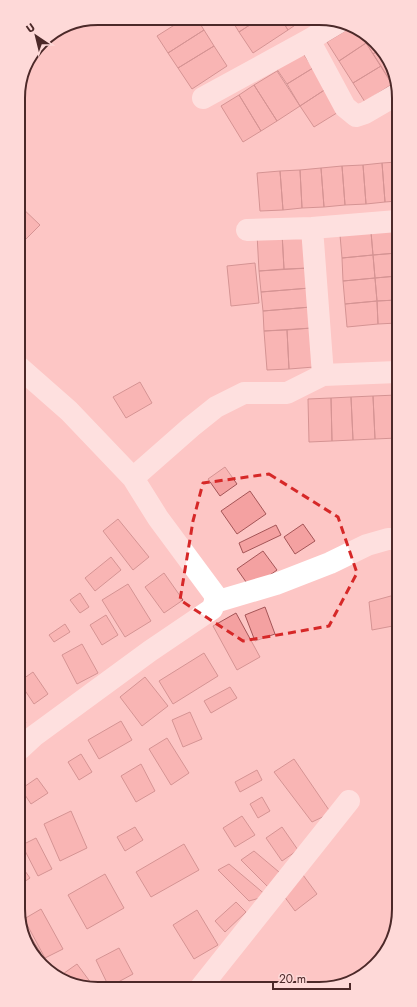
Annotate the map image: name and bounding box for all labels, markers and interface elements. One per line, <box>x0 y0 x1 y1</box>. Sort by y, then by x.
north arrow <box>16 16 56 56</box>
text: U <box>23 19 38 37</box>
scale bar <box>273 965 350 991</box>
text: 20 m <box>279 970 306 988</box>

